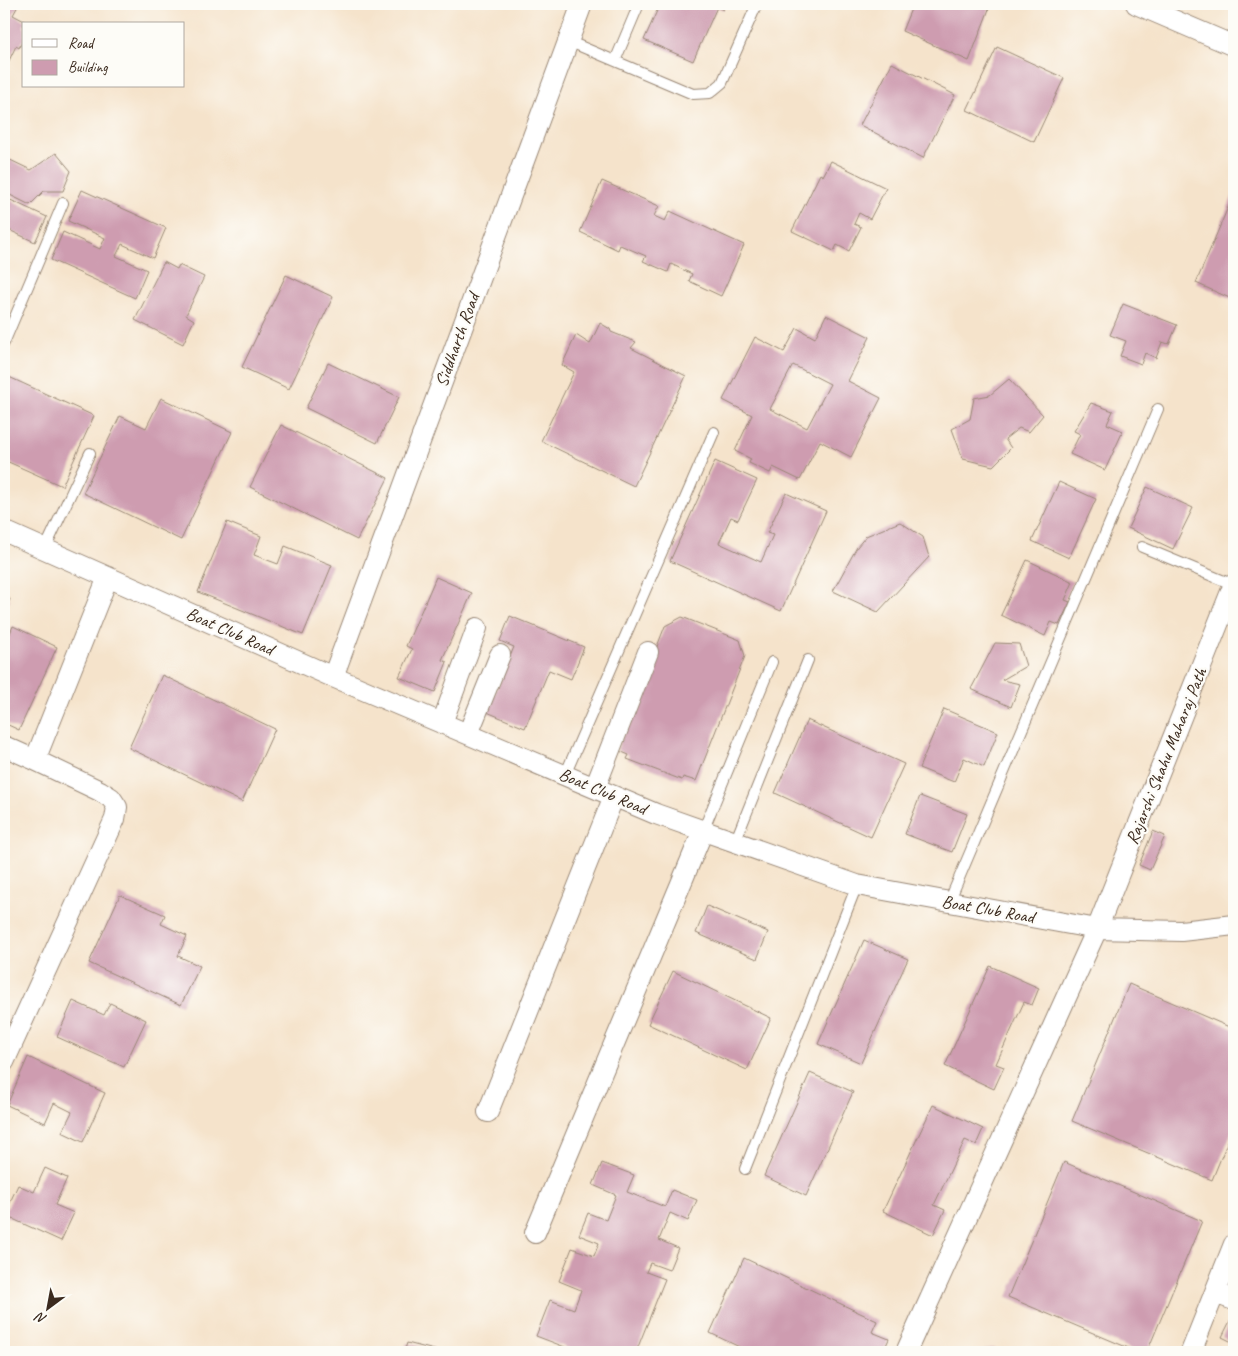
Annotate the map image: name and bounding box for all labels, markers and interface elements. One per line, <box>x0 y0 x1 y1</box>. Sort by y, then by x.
legend <box>22 22 185 88</box>
text: Road <box>68 34 95 53</box>
text: Building <box>68 58 108 77</box>
street label: Siddharth Road <box>430 288 485 390</box>
street label: Boat Club Road <box>183 602 280 661</box>
street label: Rajarshi Shahu Maharaj Path <box>1121 664 1212 847</box>
street label: Boat Club Road <box>556 763 653 820</box>
street label: Boat Club Road <box>940 890 1039 928</box>
north arrow <box>22 1284 72 1334</box>
text: N <box>31 1308 50 1328</box>

